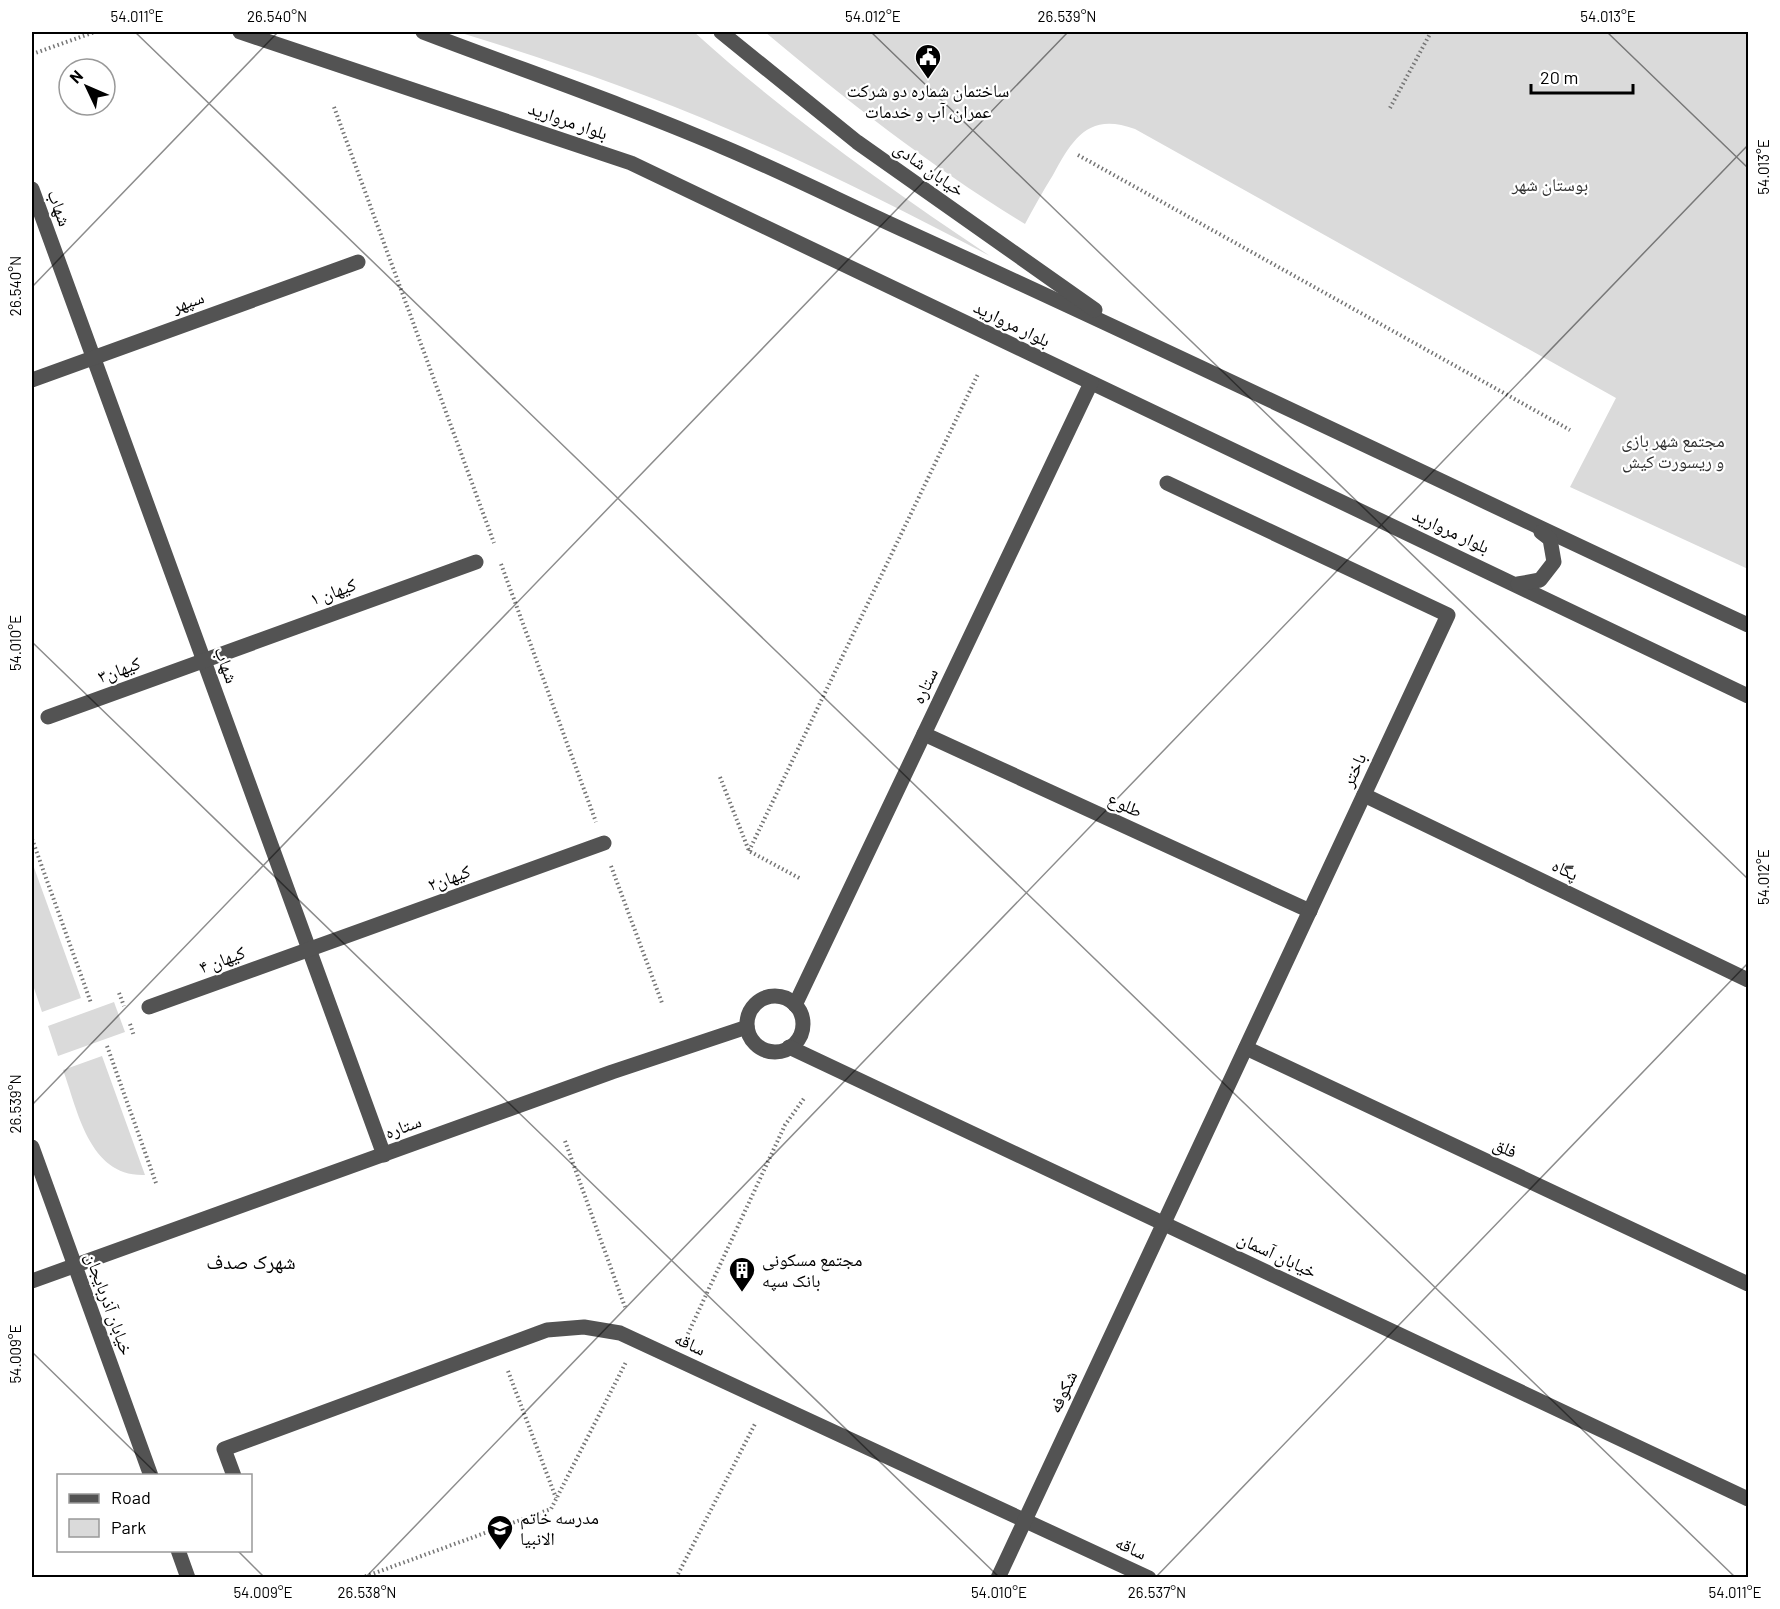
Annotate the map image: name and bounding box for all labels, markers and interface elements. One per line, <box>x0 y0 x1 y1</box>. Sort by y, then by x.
text: 54.011°E <box>110 7 164 25</box>
text: 26.540°N <box>247 7 307 25</box>
text: 54.012°E <box>845 7 901 25</box>
text: 26.539°N <box>1037 7 1097 25</box>
text: 54.013°E <box>1580 7 1636 25</box>
public building icon: ساختمان شماره دو شرکت عمران، آب و خدمات <box>913 42 943 80</box>
north arrow <box>57 57 117 117</box>
scale bar <box>1531 57 1633 95</box>
text: N <box>65 66 86 87</box>
text: 20 m <box>1540 66 1578 88</box>
place label: ساختمان شماره دو شرکت عمران، آب و خدمات <box>847 79 1009 123</box>
street label: بلوار مروارید <box>526 96 611 144</box>
street label: خیابان شادی <box>889 136 969 201</box>
text: 54.013°E <box>1754 139 1772 195</box>
park label: بوستان شهر <box>1511 173 1588 196</box>
street label: شهاب <box>43 186 77 229</box>
text: 26.540°N <box>6 256 24 316</box>
street label: سپهر <box>168 285 207 318</box>
street label: بلوار مروارید <box>970 295 1054 352</box>
park label: مجتمع شهر بازی و ریسورت کیش <box>1621 429 1725 473</box>
street label: بلوار مروارید <box>1409 503 1493 558</box>
street label: کیهان ۱ <box>307 572 360 610</box>
text: 54.010°E <box>6 615 24 671</box>
street label: شهاب <box>210 643 244 686</box>
street label: کیهان۳ <box>94 651 144 688</box>
street label: ستاره <box>906 664 942 707</box>
street label: باختر <box>1335 749 1371 791</box>
street label: طلوع <box>1104 787 1146 822</box>
text: 54.012°E <box>1754 849 1772 905</box>
street label: پگاه <box>1548 853 1582 886</box>
street label: کیهان۲ <box>424 859 474 896</box>
street label: کیهان ۴ <box>196 940 249 978</box>
text: 26.539°N <box>6 1074 24 1134</box>
street label: ستاره <box>381 1109 424 1143</box>
street label: فلق <box>1490 1132 1521 1163</box>
street label: خیابان آسمان <box>1234 1226 1321 1283</box>
place label: مجتمع مسکونی بانک سپه <box>762 1248 862 1292</box>
street label: خیابان آذربایجان <box>80 1249 139 1358</box>
district label: شهرک صدف <box>206 1249 296 1274</box>
building icon: مجتمع مسکونی بانک سپه <box>727 1255 757 1293</box>
text: 54.009°E <box>6 1324 24 1384</box>
street label: ساقه <box>671 1326 710 1360</box>
street label: شکوفه <box>1043 1367 1081 1416</box>
legend <box>57 1474 252 1552</box>
text: Road <box>111 1486 151 1508</box>
place label: مدرسه خاتم الانبیا <box>520 1506 599 1550</box>
school or university icon: مدرسه خاتم الانبیا <box>485 1513 515 1551</box>
text: Park <box>111 1516 146 1538</box>
street label: ساقه <box>1112 1530 1151 1564</box>
text: 54.009°E <box>233 1583 293 1601</box>
text: 26.538°N <box>337 1583 397 1601</box>
text: 54.010°E <box>971 1583 1027 1601</box>
text: 26.537°N <box>1128 1583 1186 1601</box>
text: 54.011°E <box>1708 1583 1762 1601</box>

